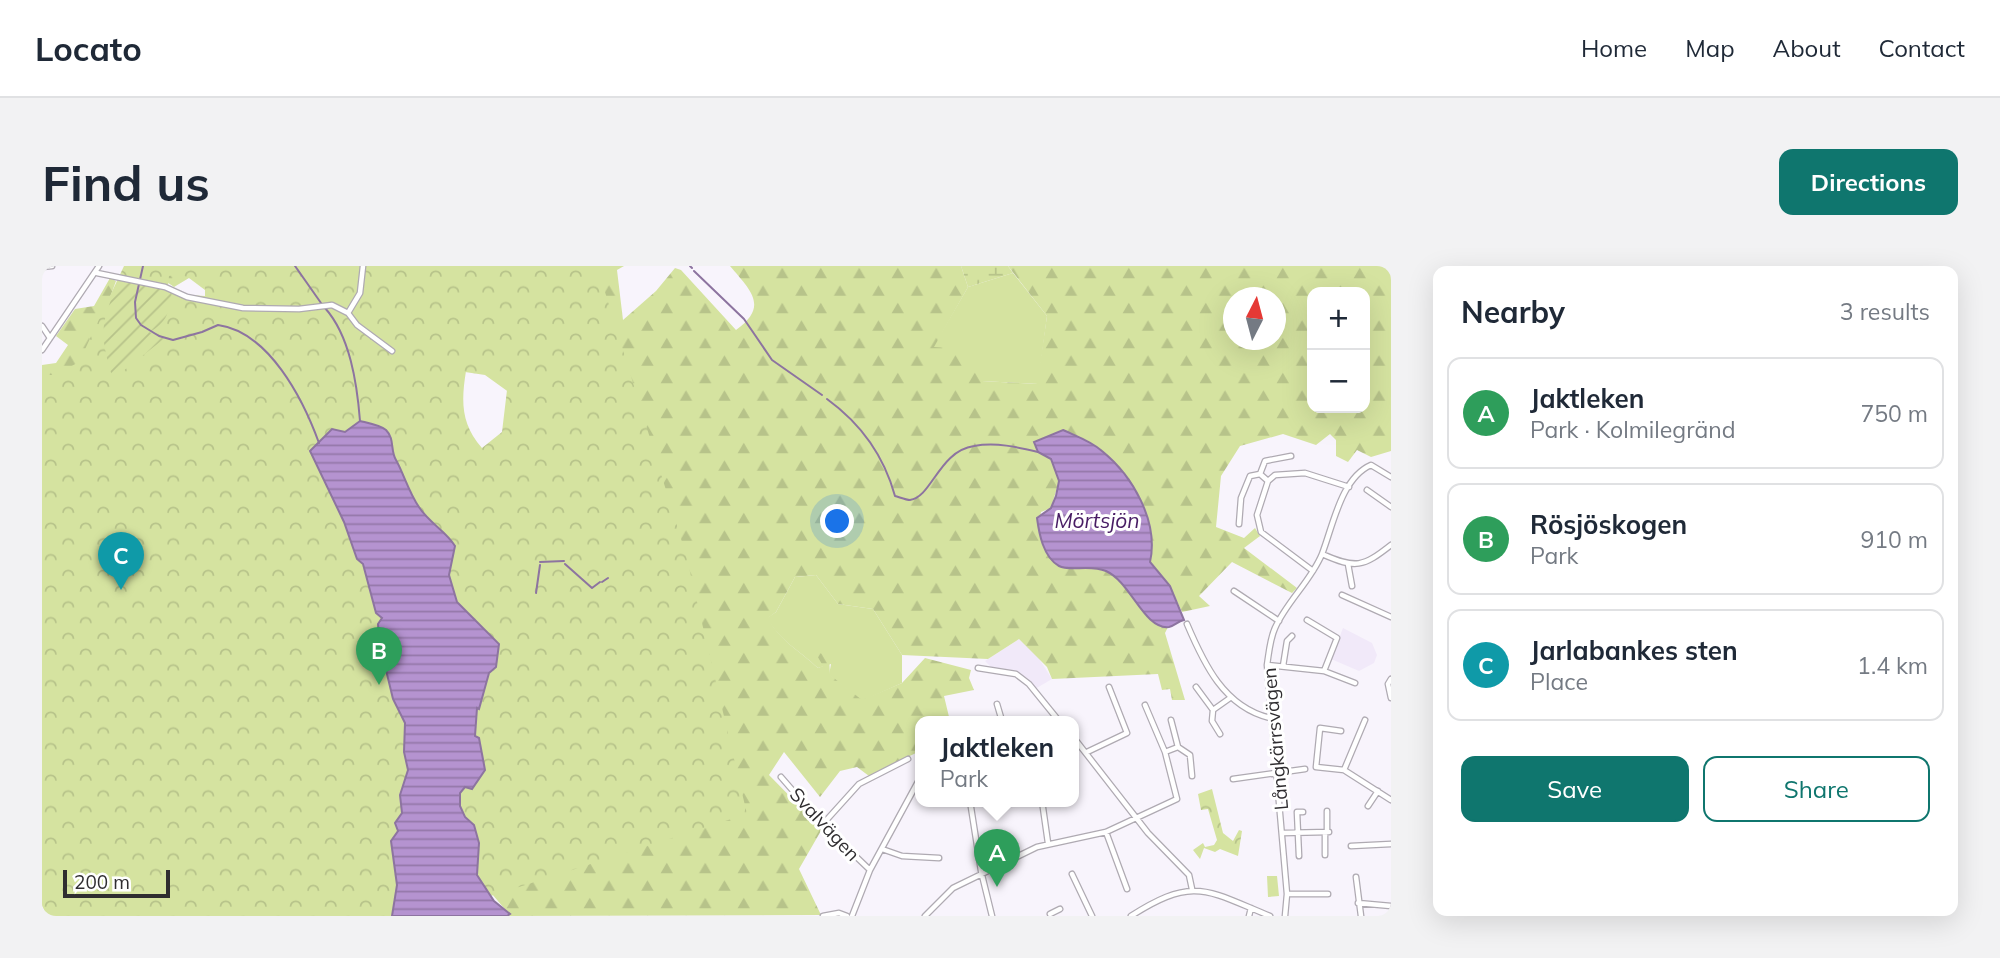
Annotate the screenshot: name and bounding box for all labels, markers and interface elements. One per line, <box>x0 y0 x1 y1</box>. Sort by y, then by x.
text: Locato <box>35 28 142 69</box>
text: Home <box>1581 33 1647 63</box>
text: Map <box>1685 33 1735 63</box>
text: About <box>1773 33 1841 63</box>
text: Contact <box>1879 33 1965 63</box>
button: Directions <box>1779 149 1958 215</box>
text: Find us <box>42 152 210 213</box>
north arrow <box>1223 287 1286 350</box>
map controls <box>1307 287 1370 413</box>
button: + <box>1307 287 1370 350</box>
text: Nearby <box>1461 293 1565 331</box>
text: 3 results <box>1840 297 1930 326</box>
button: − <box>1307 350 1370 413</box>
text: Jaktleken <box>1530 382 1644 415</box>
text: A <box>1477 399 1495 428</box>
text: 750 m <box>1860 399 1928 428</box>
text: Park · Kolmilegränd <box>1530 415 1736 444</box>
your location <box>820 504 854 538</box>
water label: Mörtsjön <box>1054 507 1140 533</box>
text: Rösjöskogen <box>1530 508 1687 541</box>
text: B <box>1478 525 1494 554</box>
text: 910 m <box>1860 525 1928 554</box>
pin: C <box>98 532 144 590</box>
text: Park <box>1530 541 1578 570</box>
pin: B <box>356 627 402 685</box>
text: Jarlabankes sten <box>1530 634 1738 667</box>
text: C <box>1478 651 1494 680</box>
text: 1.4 km <box>1857 651 1928 680</box>
street label: Långkärrsvägen <box>1257 667 1293 811</box>
text: Place <box>1530 667 1588 696</box>
popup <box>915 716 1079 807</box>
text: Jaktleken <box>940 731 1054 764</box>
button: Save <box>1461 756 1689 822</box>
button: Share <box>1703 756 1930 822</box>
text: Park <box>940 764 988 793</box>
street label: Svalvägen <box>785 782 865 866</box>
pin: A <box>974 829 1020 887</box>
scale bar <box>63 867 170 899</box>
text: 200 m <box>74 870 130 894</box>

